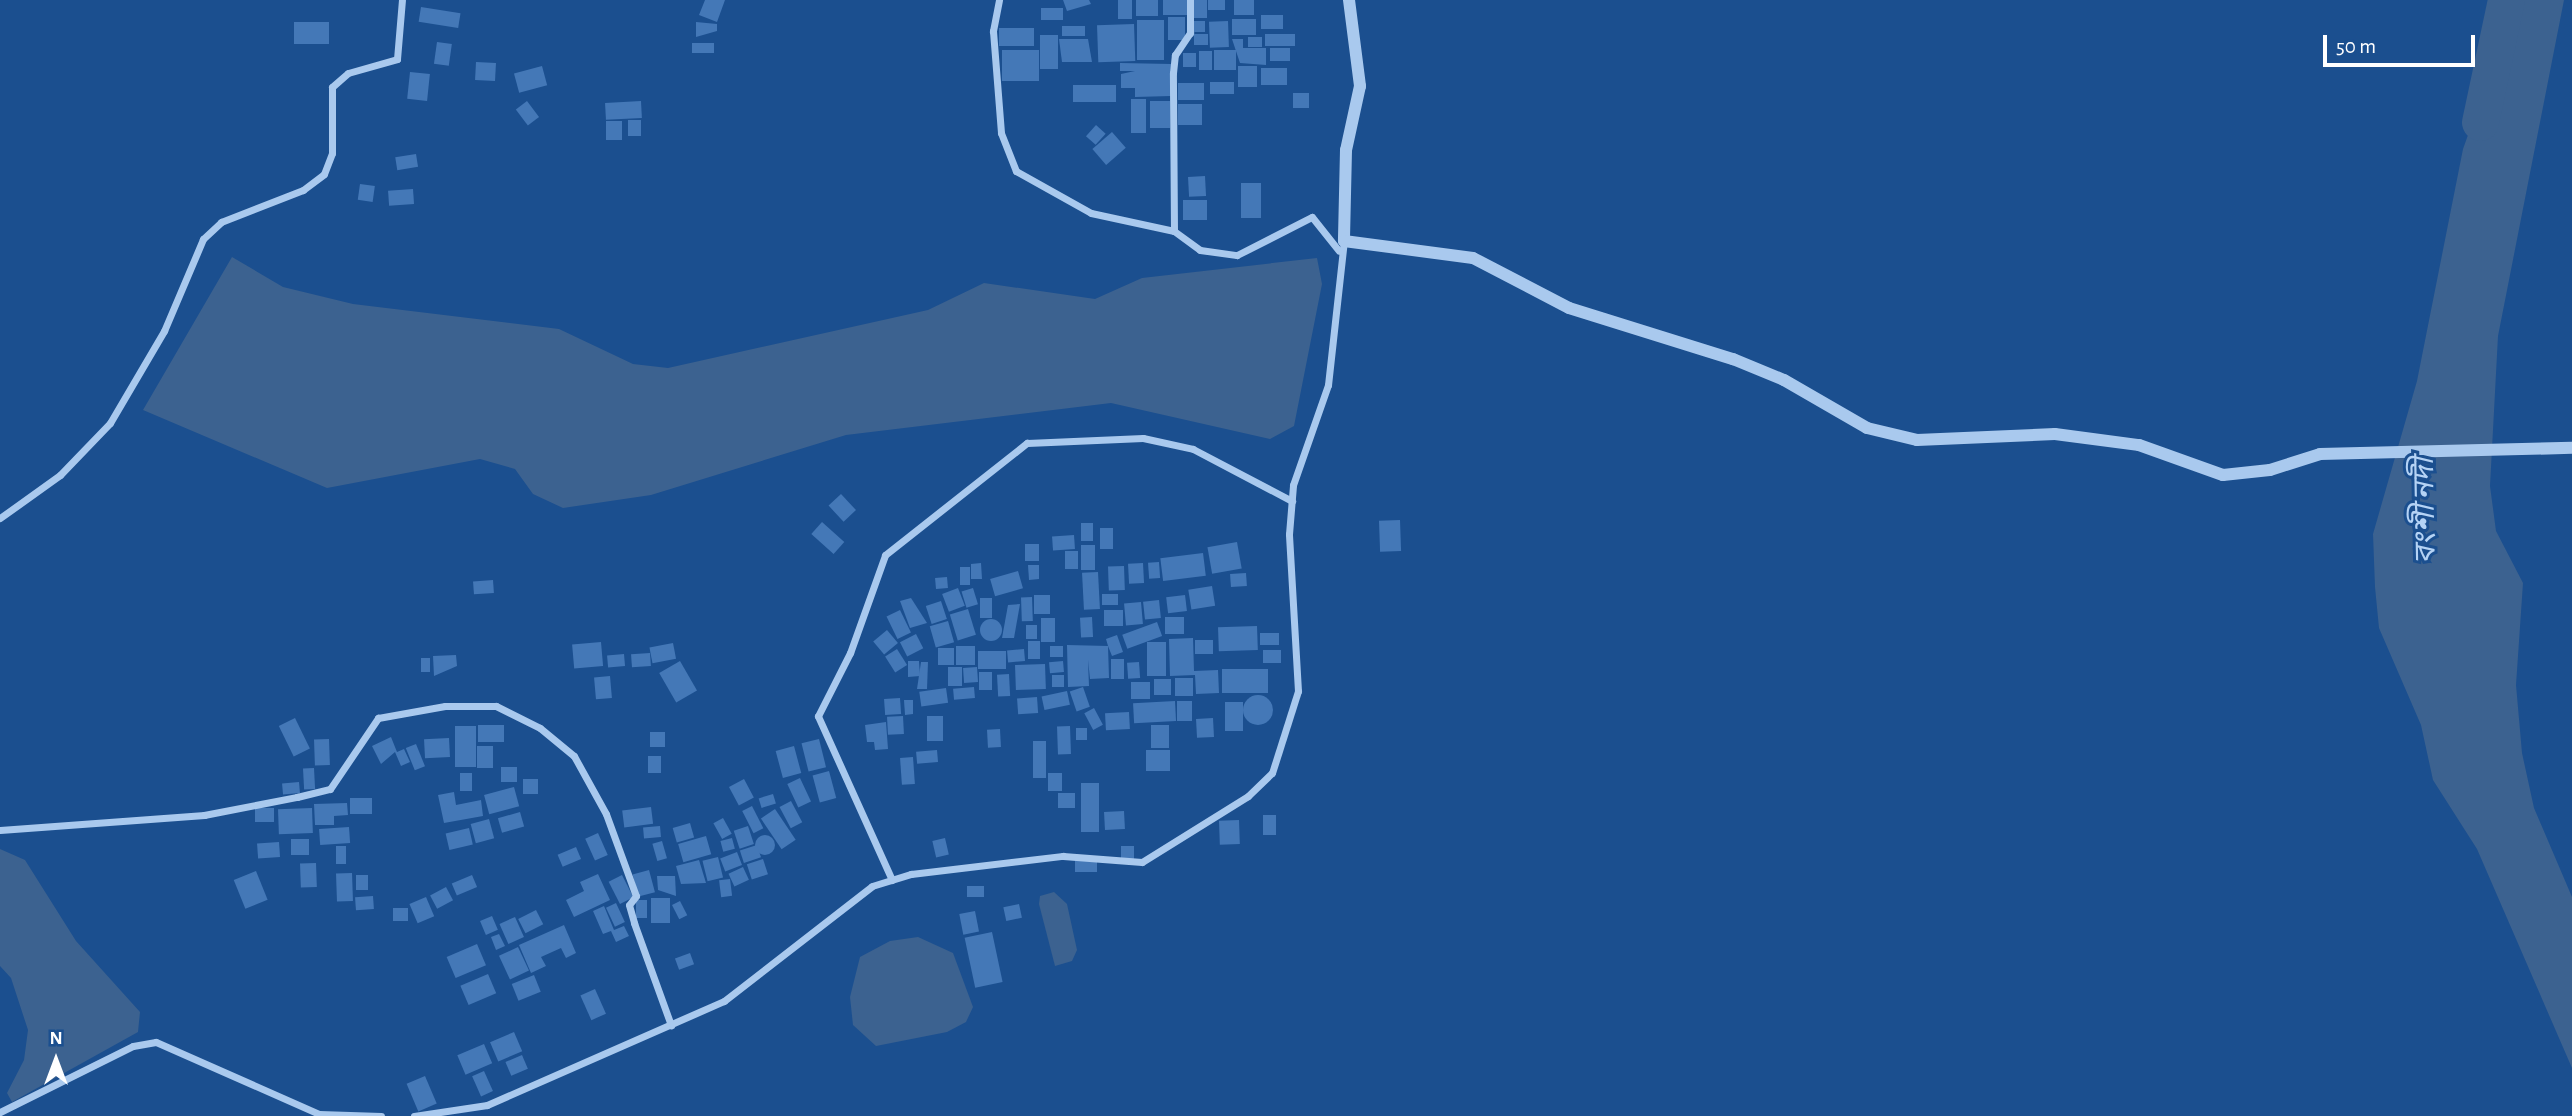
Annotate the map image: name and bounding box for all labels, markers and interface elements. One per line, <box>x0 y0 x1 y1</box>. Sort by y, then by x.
scale bar <box>2327 21 2479 65</box>
text: 50 m <box>2336 36 2376 57</box>
water label: বংশী নদী <box>2406 457 2444 565</box>
north arrow <box>21 1025 91 1095</box>
text: N <box>49 1029 63 1048</box>

